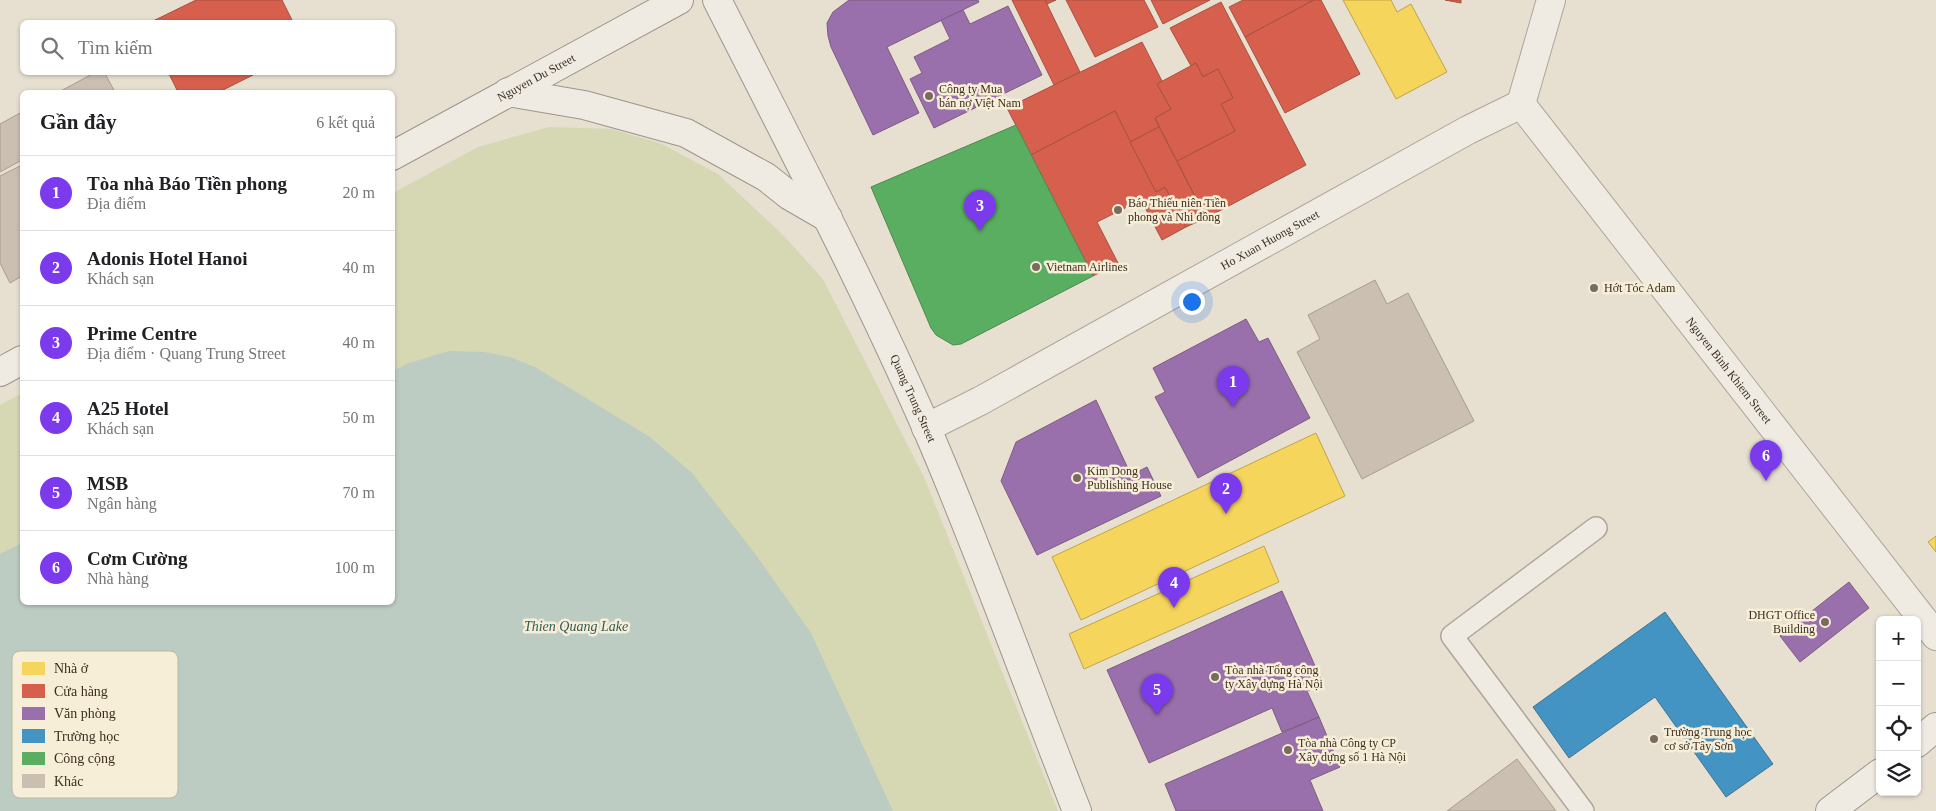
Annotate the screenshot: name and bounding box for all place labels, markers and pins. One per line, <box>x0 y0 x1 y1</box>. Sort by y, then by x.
place label: Công ty Mua bán nợ Việt Nam <box>939 82 1021 110</box>
marker: Công ty Mua bán nợ Việt Nam <box>923 90 935 102</box>
pin: 3 <box>964 190 996 231</box>
place label: Báo Thiếu niên Tiền phong và Nhi đồng <box>1128 196 1226 224</box>
marker: Báo Thiếu niên Tiền phong và Nhi đồng <box>1112 204 1124 216</box>
place label: Vietnam Airlines <box>1046 260 1128 274</box>
marker: Vietnam Airlines <box>1030 261 1042 273</box>
place label: Hớt Tóc Adam <box>1604 281 1676 295</box>
marker: Hớt Tóc Adam <box>1588 282 1600 294</box>
pin: 1 <box>1217 366 1249 407</box>
pin: 6 <box>1750 440 1782 481</box>
place label: Kim Dong Publishing House <box>1087 464 1172 492</box>
marker: Kim Dong Publishing House <box>1071 472 1083 484</box>
pin: 2 <box>1210 473 1242 514</box>
pin: 4 <box>1158 567 1190 608</box>
place label: DHGT Office Building <box>1748 608 1815 636</box>
marker: DHGT Office Building <box>1819 616 1831 628</box>
place label: Tòa nhà Tổng công ty Xây dựng Hà Nội <box>1225 663 1323 691</box>
marker: Tòa nhà Tổng công ty Xây dựng Hà Nội <box>1209 671 1221 683</box>
pin: 5 <box>1141 674 1173 715</box>
place label: Trường Trung học cơ sở Tây Sơn <box>1664 725 1752 753</box>
marker: Trường Trung học cơ sở Tây Sơn <box>1648 733 1660 745</box>
place label: Tòa nhà Công ty CP Xây dựng số 1 Hà Nội <box>1298 736 1407 764</box>
marker: Tòa nhà Công ty CP Xây dựng số 1 Hà Nội <box>1282 744 1294 756</box>

